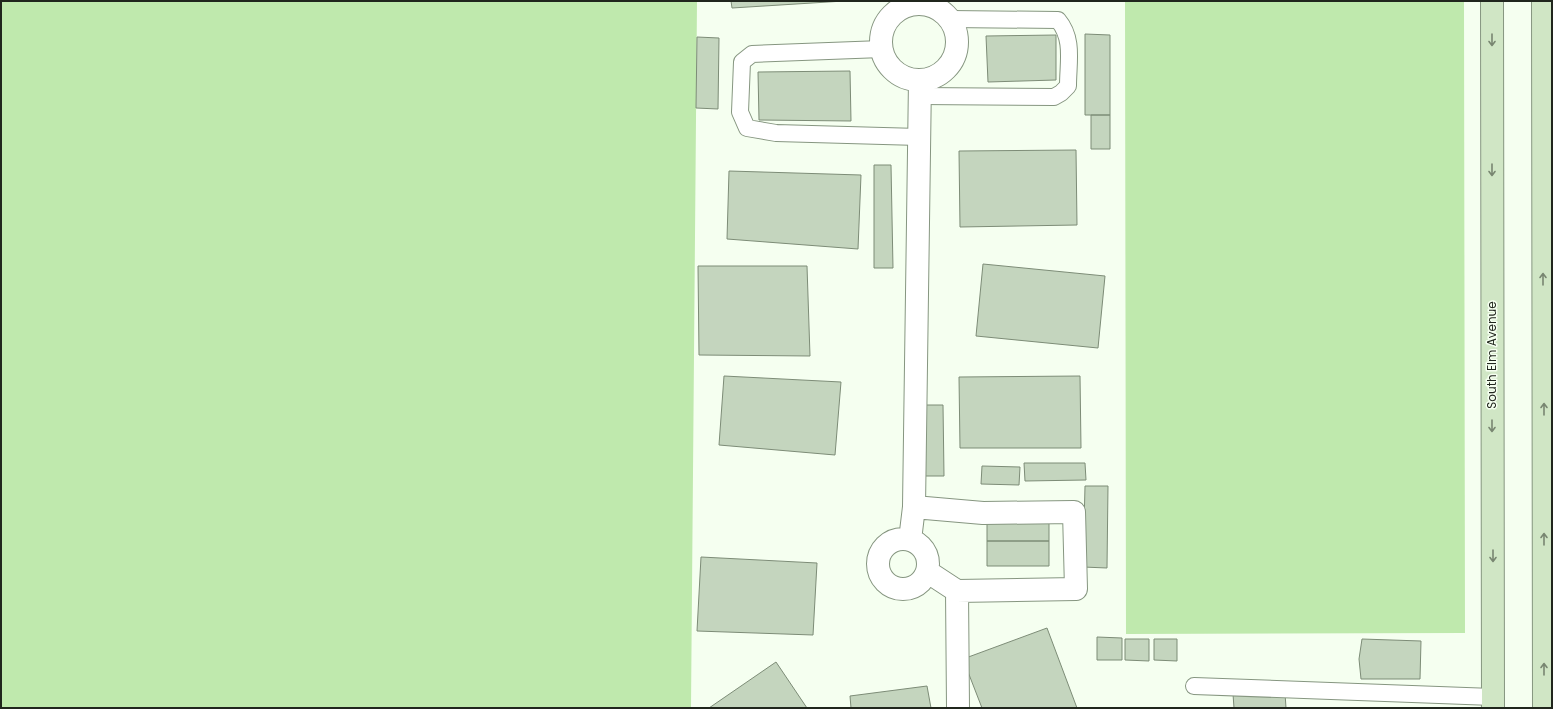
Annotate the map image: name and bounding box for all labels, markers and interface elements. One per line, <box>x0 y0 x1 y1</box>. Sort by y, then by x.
one-way arrow <box>1488 33 1496 46</box>
one-way arrow <box>1488 163 1496 176</box>
one-way arrow <box>1539 273 1547 286</box>
street label: South Elm Avenue <box>1483 301 1500 409</box>
one-way arrow <box>1540 403 1548 416</box>
one-way arrow <box>1488 419 1496 432</box>
one-way arrow <box>1540 533 1548 546</box>
one-way arrow <box>1489 549 1497 562</box>
one-way arrow <box>1540 663 1548 676</box>

